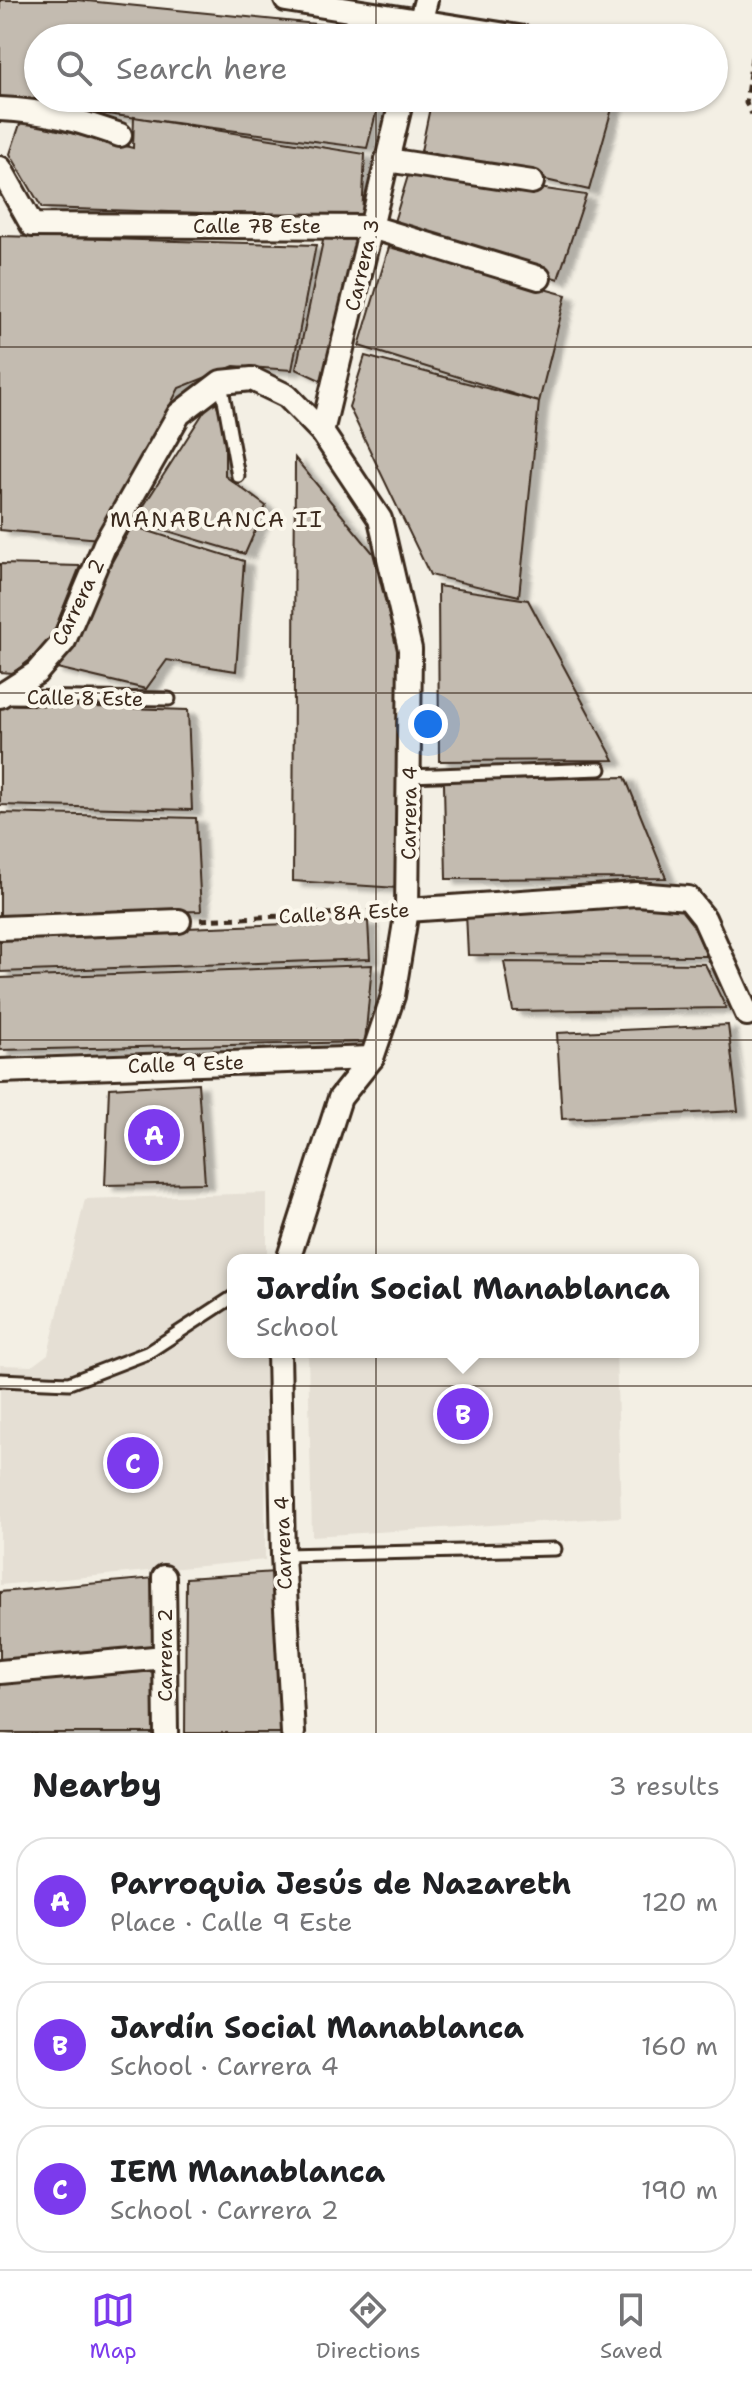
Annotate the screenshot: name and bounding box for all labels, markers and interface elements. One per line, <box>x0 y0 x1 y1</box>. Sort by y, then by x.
search box <box>24 24 728 112</box>
icon: search <box>52 46 96 90</box>
text: Search here <box>116 48 287 89</box>
street label: Calle 7B Este <box>193 213 321 239</box>
street label: Carrera 3 <box>339 216 385 314</box>
district label: MANABLANCA II <box>110 505 324 534</box>
street label: Carrera 2 <box>46 554 110 650</box>
street label: Calle 8 Este <box>27 684 143 712</box>
your location <box>408 704 448 744</box>
street label: Carrera 4 <box>395 766 423 860</box>
street label: Calle 8A Este <box>278 897 410 929</box>
street label: Calle 9 Este <box>127 1049 245 1079</box>
pin: A <box>128 1105 180 1165</box>
popup <box>227 1254 699 1358</box>
text: Jardín Social Manablanca <box>256 1268 670 1309</box>
text: School <box>256 1309 338 1344</box>
pin: B <box>437 1384 489 1444</box>
pin: C <box>107 1433 159 1493</box>
street label: Carrera 4 <box>268 1496 298 1590</box>
street label: Carrera 2 <box>152 1608 178 1702</box>
text: Nearby <box>32 1762 162 1808</box>
text: 3 results <box>608 1768 720 1803</box>
text: Parroquia Jesús de Nazareth <box>110 1863 571 1904</box>
text: A <box>50 1884 70 1919</box>
text: 120 m <box>642 1884 718 1919</box>
text: Place · Calle 9 Este <box>110 1904 353 1939</box>
text: Jardín Social Manablanca <box>110 2007 524 2048</box>
text: B <box>52 2028 68 2063</box>
text: 160 m <box>641 2028 718 2063</box>
text: School · Carrera 4 <box>110 2048 339 2083</box>
text: IEM Manablanca <box>110 2151 385 2192</box>
text: C <box>52 2172 68 2207</box>
text: 190 m <box>641 2172 718 2207</box>
text: School · Carrera 2 <box>110 2192 339 2227</box>
tab: Map <box>90 2288 137 2365</box>
tab: Directions <box>316 2288 421 2365</box>
tab: Saved <box>600 2288 662 2365</box>

